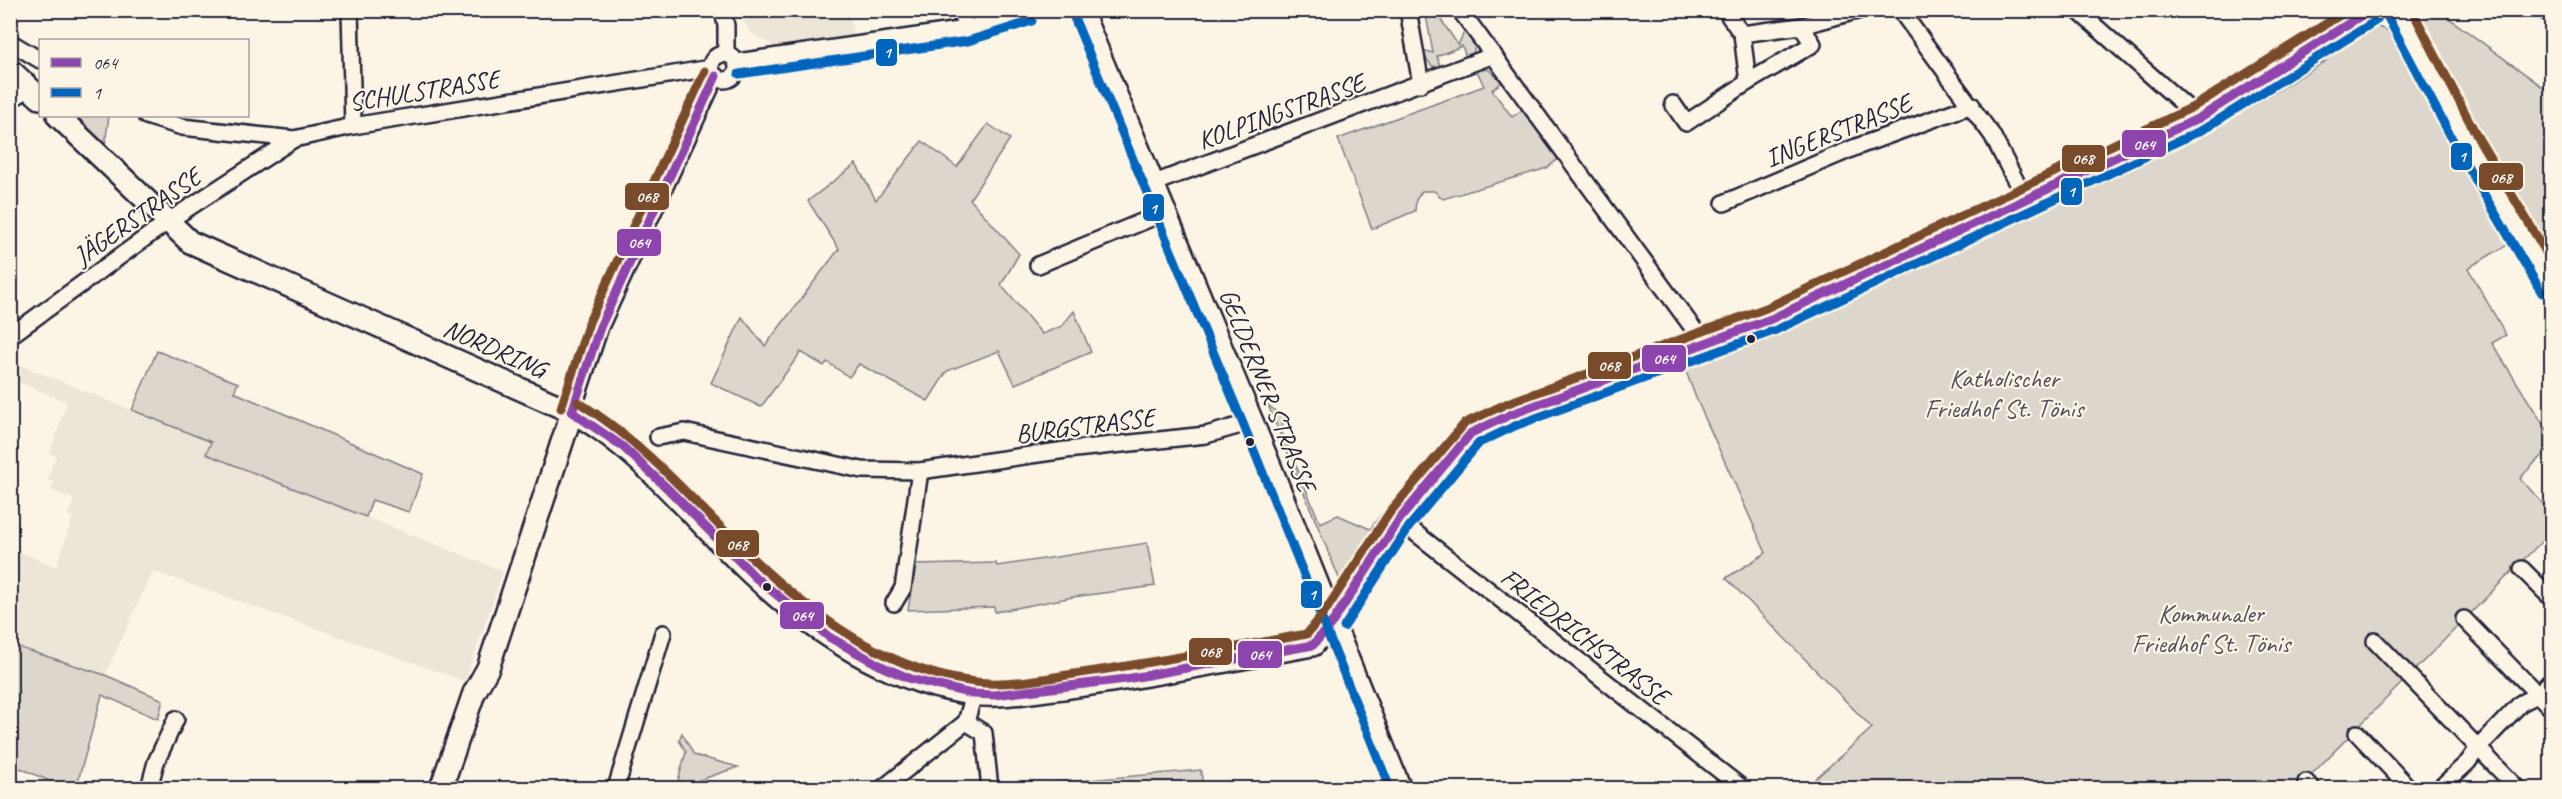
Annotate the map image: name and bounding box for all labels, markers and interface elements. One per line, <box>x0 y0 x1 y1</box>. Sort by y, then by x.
line badge: 1 <box>875 38 898 67</box>
legend <box>39 39 249 117</box>
text: 1 <box>883 43 892 63</box>
text: 064 <box>93 52 119 74</box>
street label: SCHULSTRASSE <box>347 62 505 119</box>
street label: KOLPINGSTRASSE <box>1193 65 1372 157</box>
text: 1 <box>93 82 102 104</box>
street label: INGERSTRASSE <box>1760 85 1919 175</box>
line badge: 064 <box>2121 129 2167 158</box>
text: 064 <box>2133 135 2157 155</box>
line badge: 1 <box>2450 142 2473 171</box>
line badge: 068 <box>2061 144 2106 173</box>
text: 1 <box>2458 147 2467 167</box>
text: 068 <box>2072 149 2096 169</box>
street label: JÄGERSTRASSE <box>65 158 211 274</box>
line badge: 068 <box>2478 162 2524 191</box>
text: 068 <box>2490 168 2514 188</box>
line badge: 1 <box>2060 177 2083 206</box>
line badge: 068 <box>624 182 670 211</box>
text: 1 <box>2067 182 2076 202</box>
text: 068 <box>636 187 660 207</box>
line badge: 1 <box>1142 193 1165 222</box>
text: 1 <box>1149 199 1158 219</box>
line badge: 064 <box>616 228 662 257</box>
text: 064 <box>628 233 652 253</box>
street label: GELDERNER STRASSE <box>1212 284 1325 500</box>
street label: NORDRING <box>439 311 555 387</box>
unlabelled marker <box>1745 333 1757 345</box>
line badge: 064 <box>1641 344 1687 373</box>
text: 064 <box>1653 349 1677 369</box>
line badge: 068 <box>1587 351 1632 380</box>
text: 068 <box>1598 356 1622 376</box>
park label: Katholischer Friedhof St. Tönis <box>1925 362 2085 425</box>
street label: BURGSTRASSE <box>1014 400 1160 450</box>
unlabelled marker <box>1244 436 1256 448</box>
line badge: 068 <box>715 529 760 558</box>
text: 068 <box>726 535 750 555</box>
street label: FRIEDRICHSTRASSE <box>1494 561 1678 715</box>
line badge: 1 <box>1300 580 1323 609</box>
unlabelled marker <box>761 581 773 593</box>
text: 1 <box>1308 585 1317 605</box>
park label: Kommunaler Friedhof St. Tönis <box>2132 597 2292 660</box>
line badge: 064 <box>779 601 825 630</box>
text: 064 <box>791 606 815 626</box>
line badge: 068 <box>1188 637 1233 666</box>
line badge: 064 <box>1237 640 1283 669</box>
text: 068 <box>1199 642 1223 662</box>
text: 064 <box>1249 645 1273 665</box>

